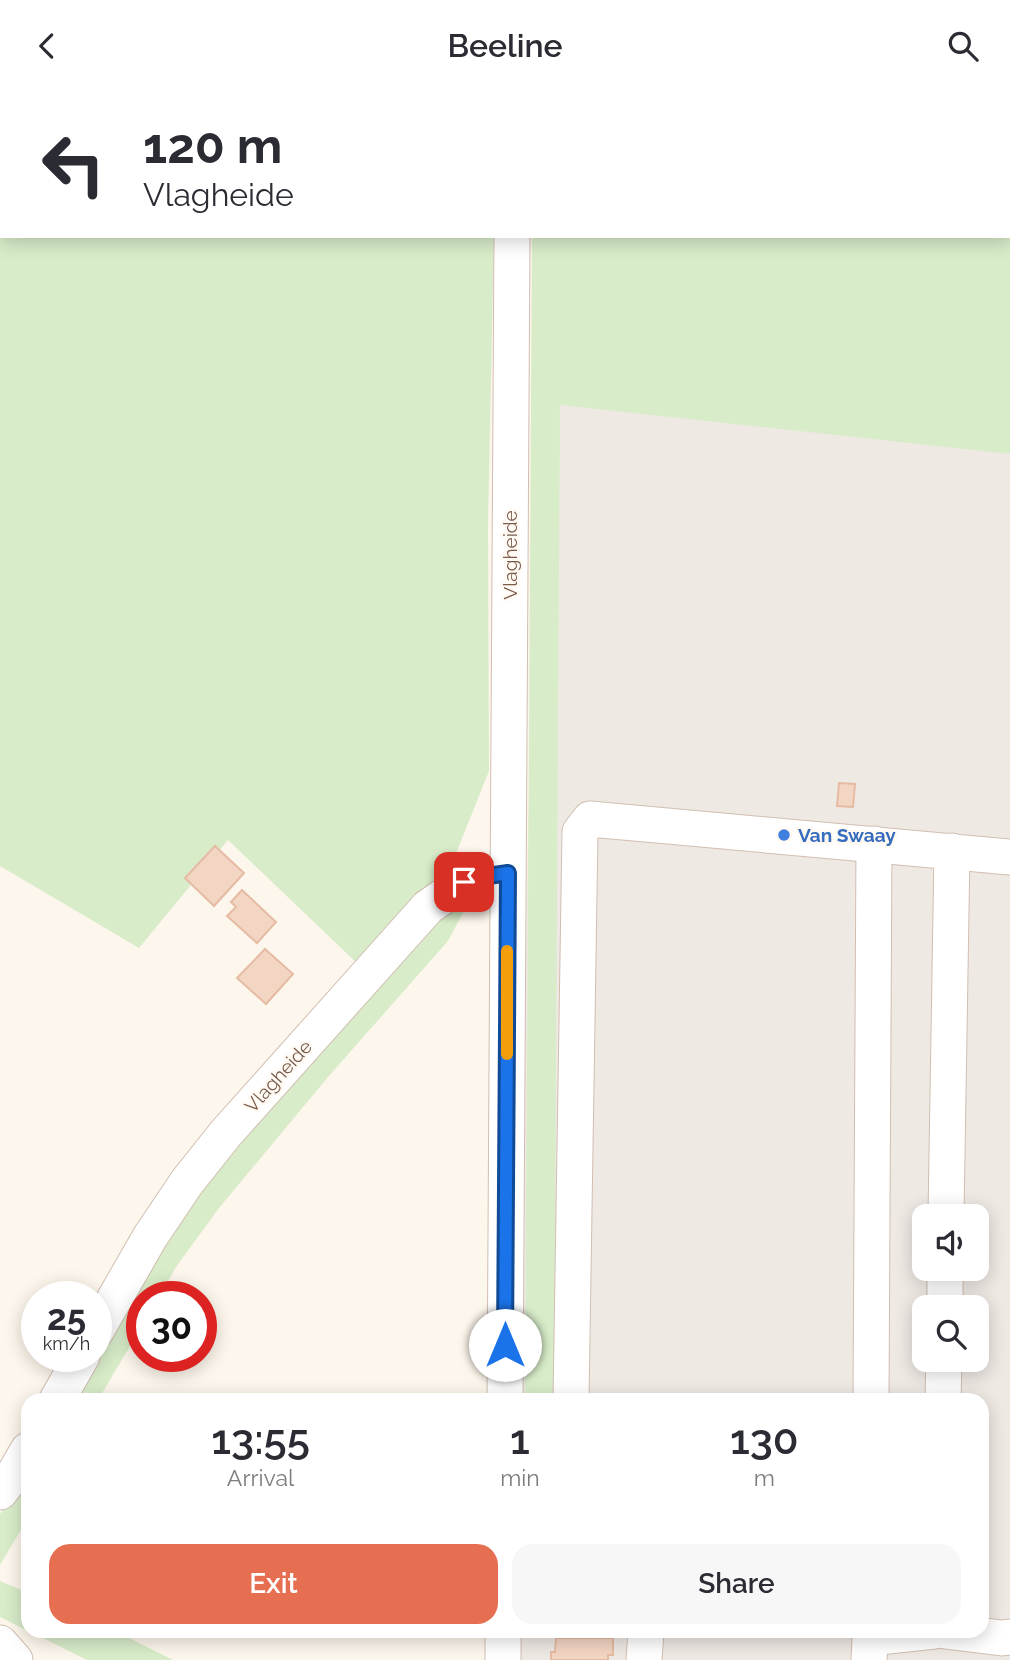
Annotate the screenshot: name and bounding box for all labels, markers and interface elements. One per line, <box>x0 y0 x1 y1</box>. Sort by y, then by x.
icon: back <box>28 27 66 65</box>
text: Beeline <box>447 27 563 64</box>
icon: search <box>944 27 982 65</box>
text: 120 m <box>143 117 282 174</box>
icon: left <box>28 119 119 210</box>
text: Vlagheide <box>143 176 294 213</box>
street label: Vlagheide <box>499 510 521 600</box>
place label: Van Swaay <box>798 824 896 846</box>
marker: Van Swaay <box>776 827 792 843</box>
pin <box>434 852 494 912</box>
icon: arrive <box>445 863 483 901</box>
street label: Vlagheide <box>240 1035 316 1117</box>
map controls <box>912 1204 989 1372</box>
button: sound <box>912 1204 989 1281</box>
speed limit sign: 30 <box>126 1281 217 1372</box>
button: search <box>912 1295 989 1372</box>
text: 25 <box>47 1297 86 1338</box>
position arrow <box>468 1308 542 1382</box>
text: km/h <box>43 1333 90 1354</box>
text: 13:55 <box>211 1415 310 1464</box>
text: 1 <box>510 1415 530 1464</box>
text: 130 <box>730 1415 799 1464</box>
text: Arrival <box>227 1464 294 1491</box>
text: min <box>500 1464 540 1491</box>
text: m <box>754 1464 775 1491</box>
button: Exit <box>49 1544 498 1624</box>
button: Share <box>512 1544 961 1624</box>

